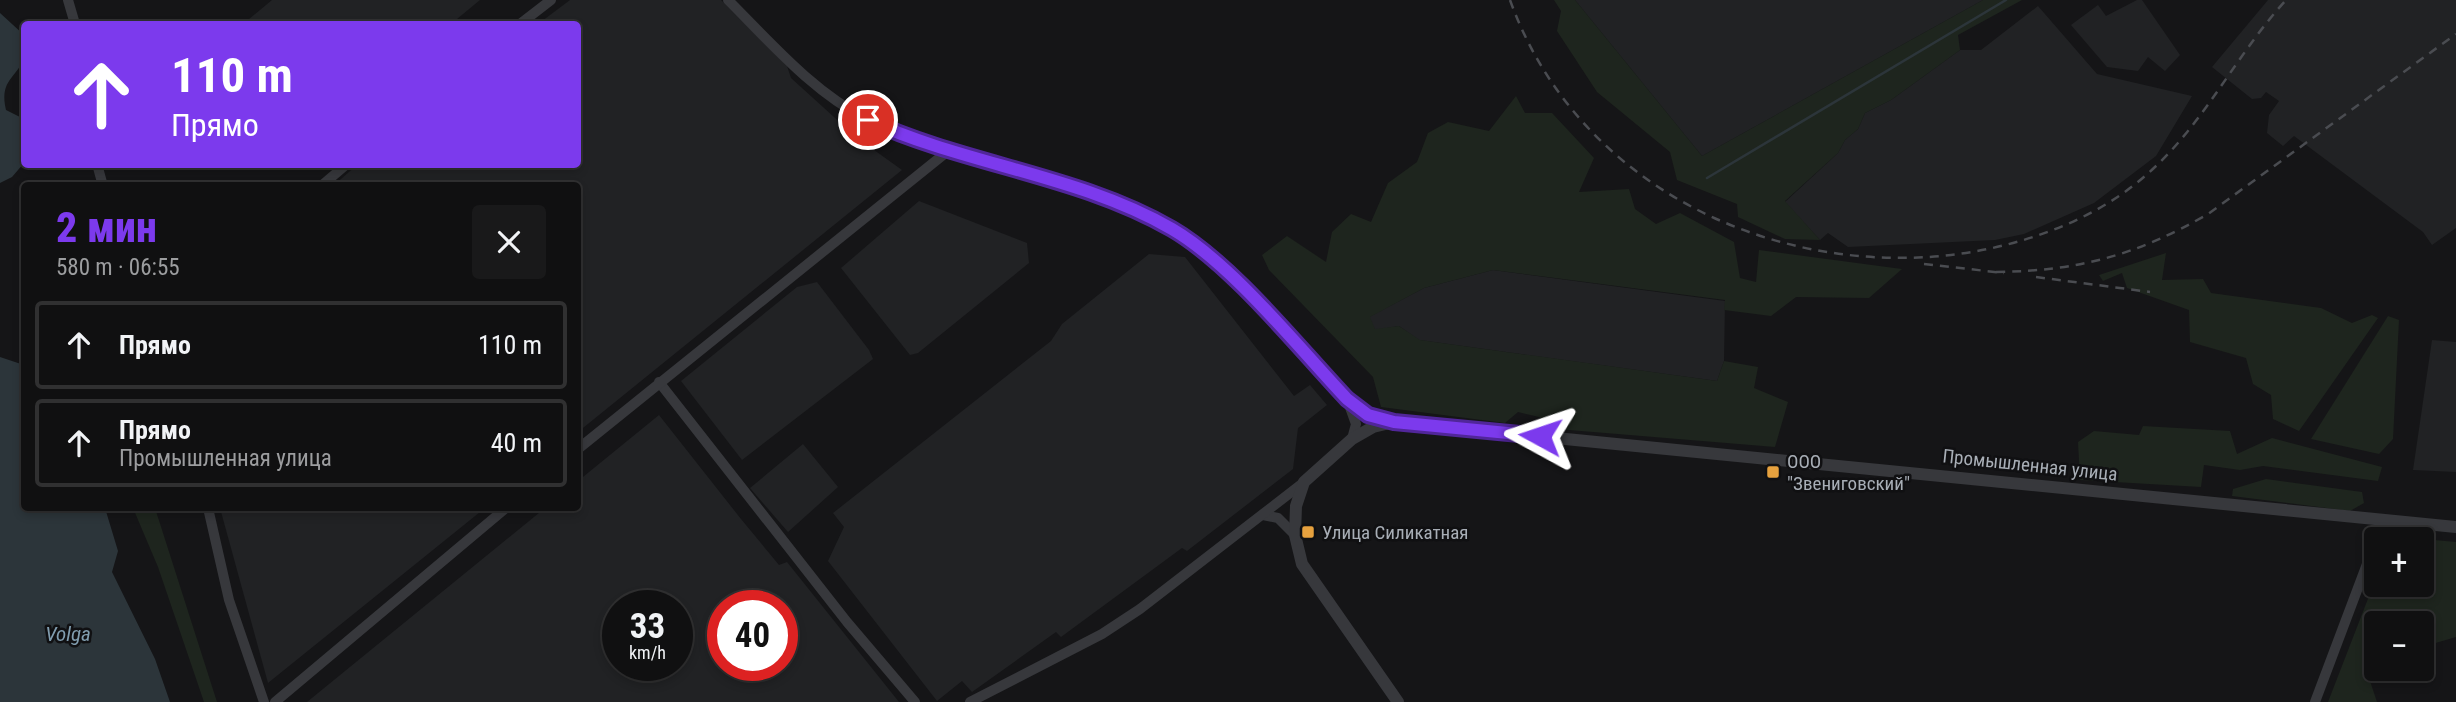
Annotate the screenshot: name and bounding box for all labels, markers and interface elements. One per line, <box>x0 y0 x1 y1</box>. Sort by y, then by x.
text: 110 m <box>171 47 293 104</box>
icon: ahead <box>56 49 147 140</box>
pin <box>838 90 898 150</box>
icon: arrive <box>849 101 887 139</box>
text: Прямо <box>171 106 259 144</box>
text: 2 мин <box>56 203 157 252</box>
button: close <box>472 205 546 279</box>
text: 580 m · 06:55 <box>56 254 180 281</box>
icon: ahead <box>60 326 98 364</box>
text: Прямо <box>119 330 191 360</box>
text: 110 m <box>478 330 542 360</box>
position arrow <box>1503 399 1577 473</box>
text: Прямо <box>119 415 191 445</box>
icon: ahead <box>60 424 98 462</box>
text: 40 m <box>491 428 542 458</box>
street label: Промышленная улица <box>1941 444 2119 486</box>
text: Промышленная улица <box>119 445 332 472</box>
place label: ООО "Звениговский" <box>1787 450 1910 495</box>
marker: ООО "Звениговский" <box>1765 464 1781 480</box>
place label: Улица Силикатная <box>1322 521 1468 544</box>
marker: Улица Силикатная <box>1300 524 1316 540</box>
map controls <box>2364 527 2434 681</box>
button: + <box>2364 527 2434 597</box>
speed limit sign: 40 <box>707 590 798 681</box>
text: 33 <box>630 606 665 647</box>
button: − <box>2364 611 2434 681</box>
water label: Volga <box>45 622 91 646</box>
text: km/h <box>629 642 666 663</box>

